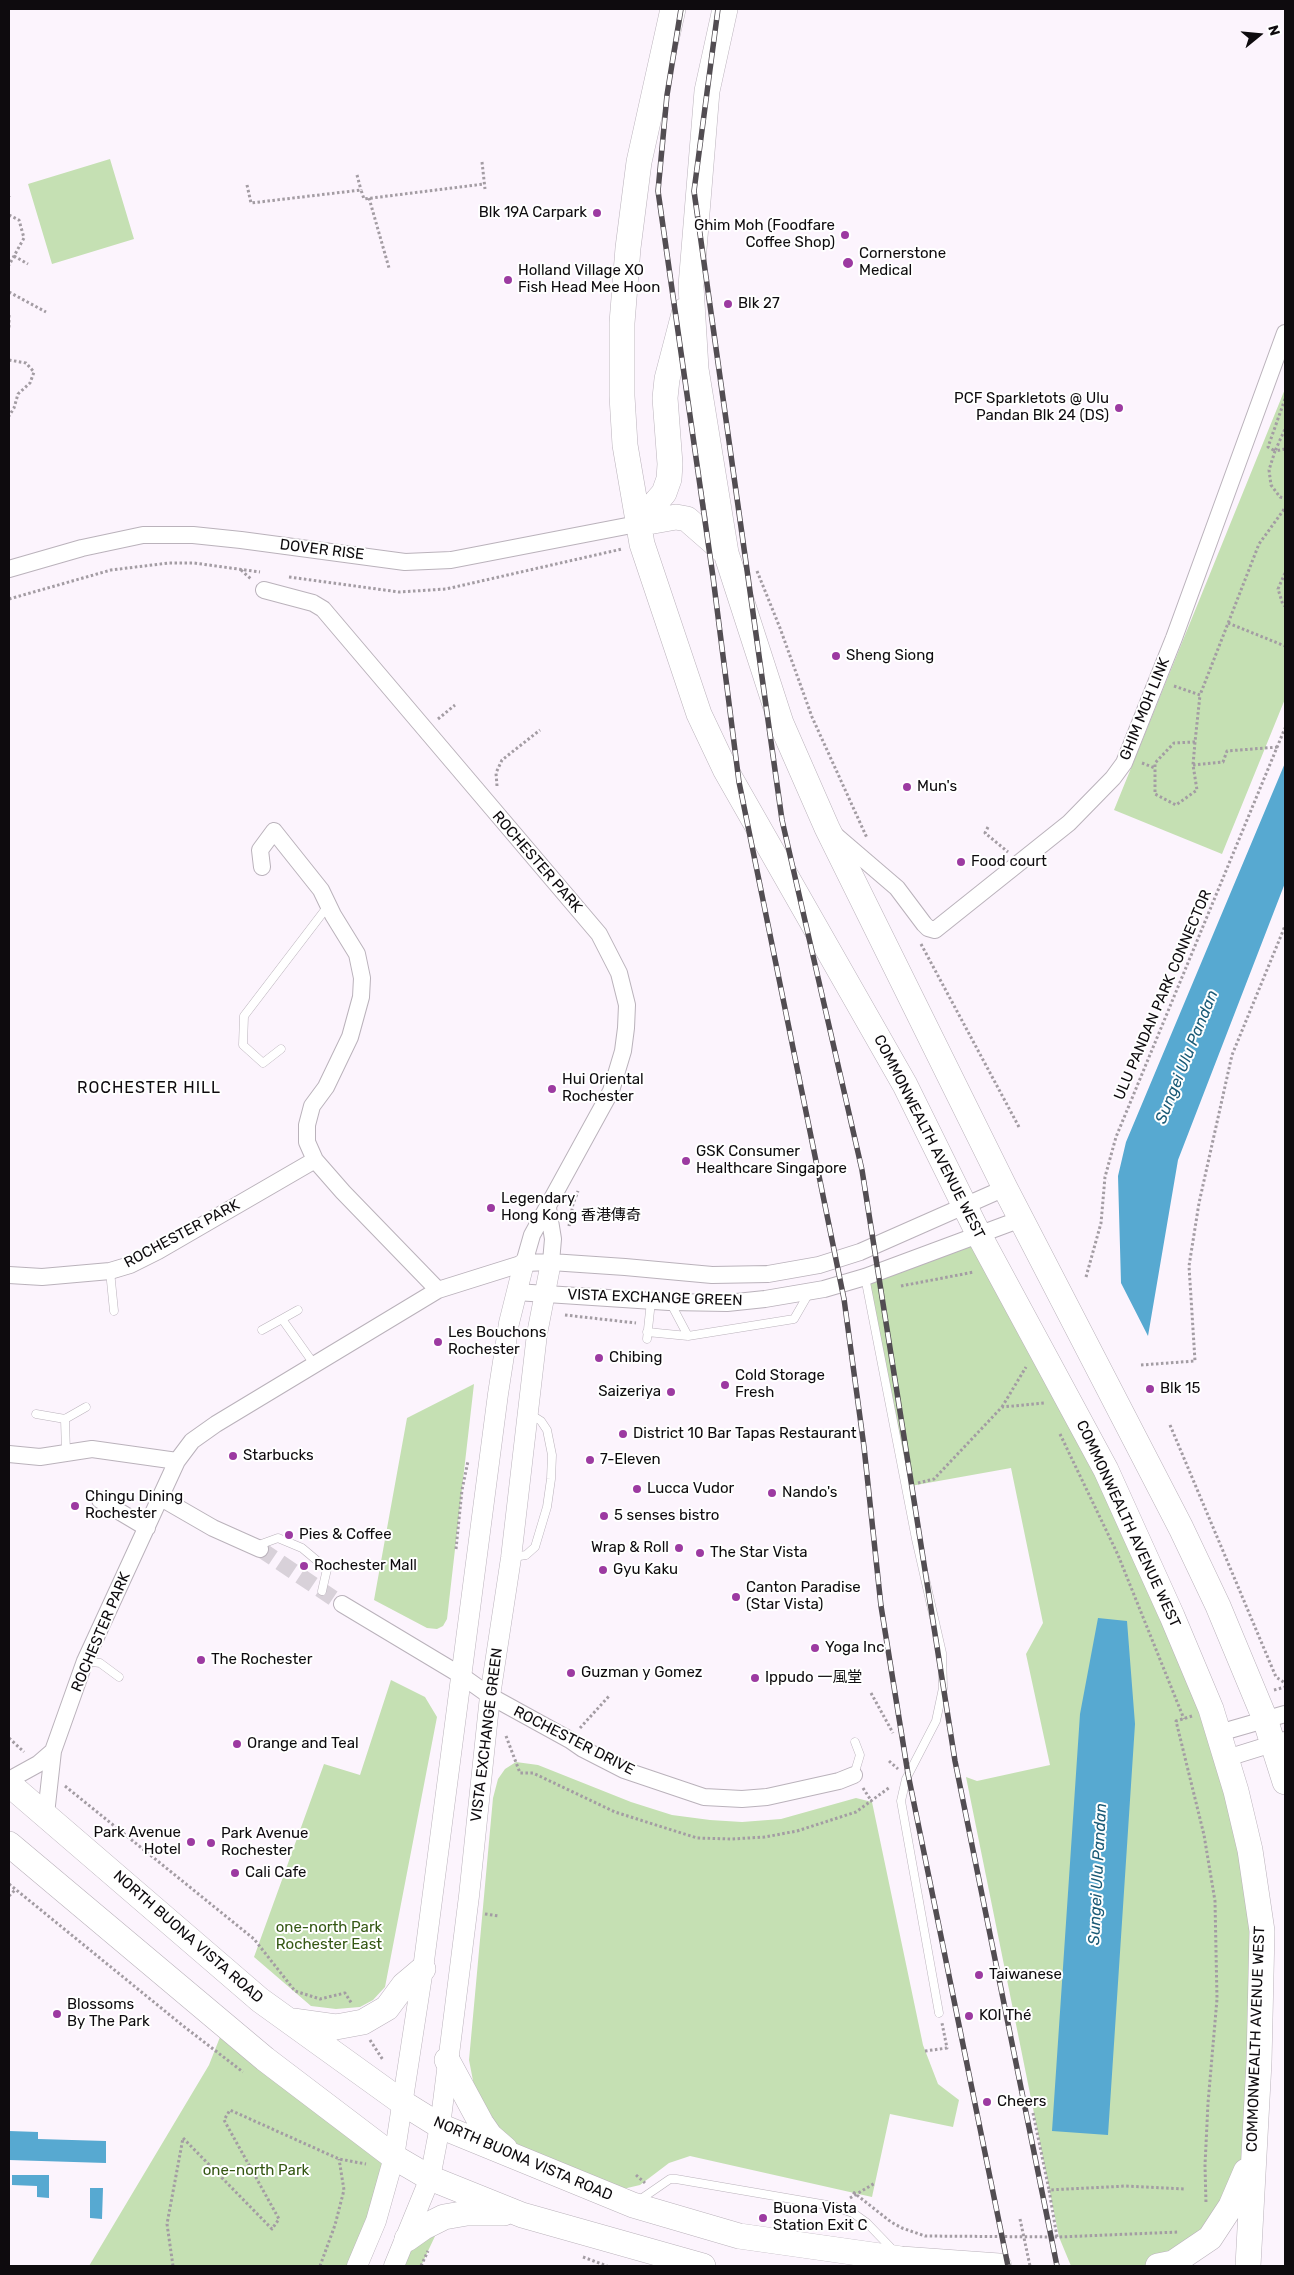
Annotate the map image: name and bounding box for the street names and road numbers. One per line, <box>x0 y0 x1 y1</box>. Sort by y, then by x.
street label: DOVER RISE <box>279 536 365 564</box>
street label: GHIM MOH LINK <box>1116 655 1174 763</box>
street label: ROCHESTER PARK <box>488 808 586 916</box>
street label: ULU PANDAN PARK CONNECTOR <box>1110 887 1216 1103</box>
street label: COMMONWEALTH AVENUE WEST <box>870 1032 988 1242</box>
street label: ROCHESTER PARK <box>121 1196 243 1272</box>
street label: VISTA EXCHANGE GREEN <box>567 1286 743 1310</box>
street label: COMMONWEALTH AVENUE WEST <box>1072 1418 1184 1630</box>
street label: ROCHESTER PARK <box>68 1569 134 1695</box>
street label: VISTA EXCHANGE GREEN <box>467 1647 507 1823</box>
street label: ROCHESTER DRIVE <box>510 1703 638 1779</box>
street label: NORTH BUONA VISTA ROAD <box>109 1867 267 2007</box>
street label: COMMONWEALTH AVENUE WEST <box>1243 1926 1269 2152</box>
street label: NORTH BUONA VISTA ROAD <box>431 2113 615 2205</box>

